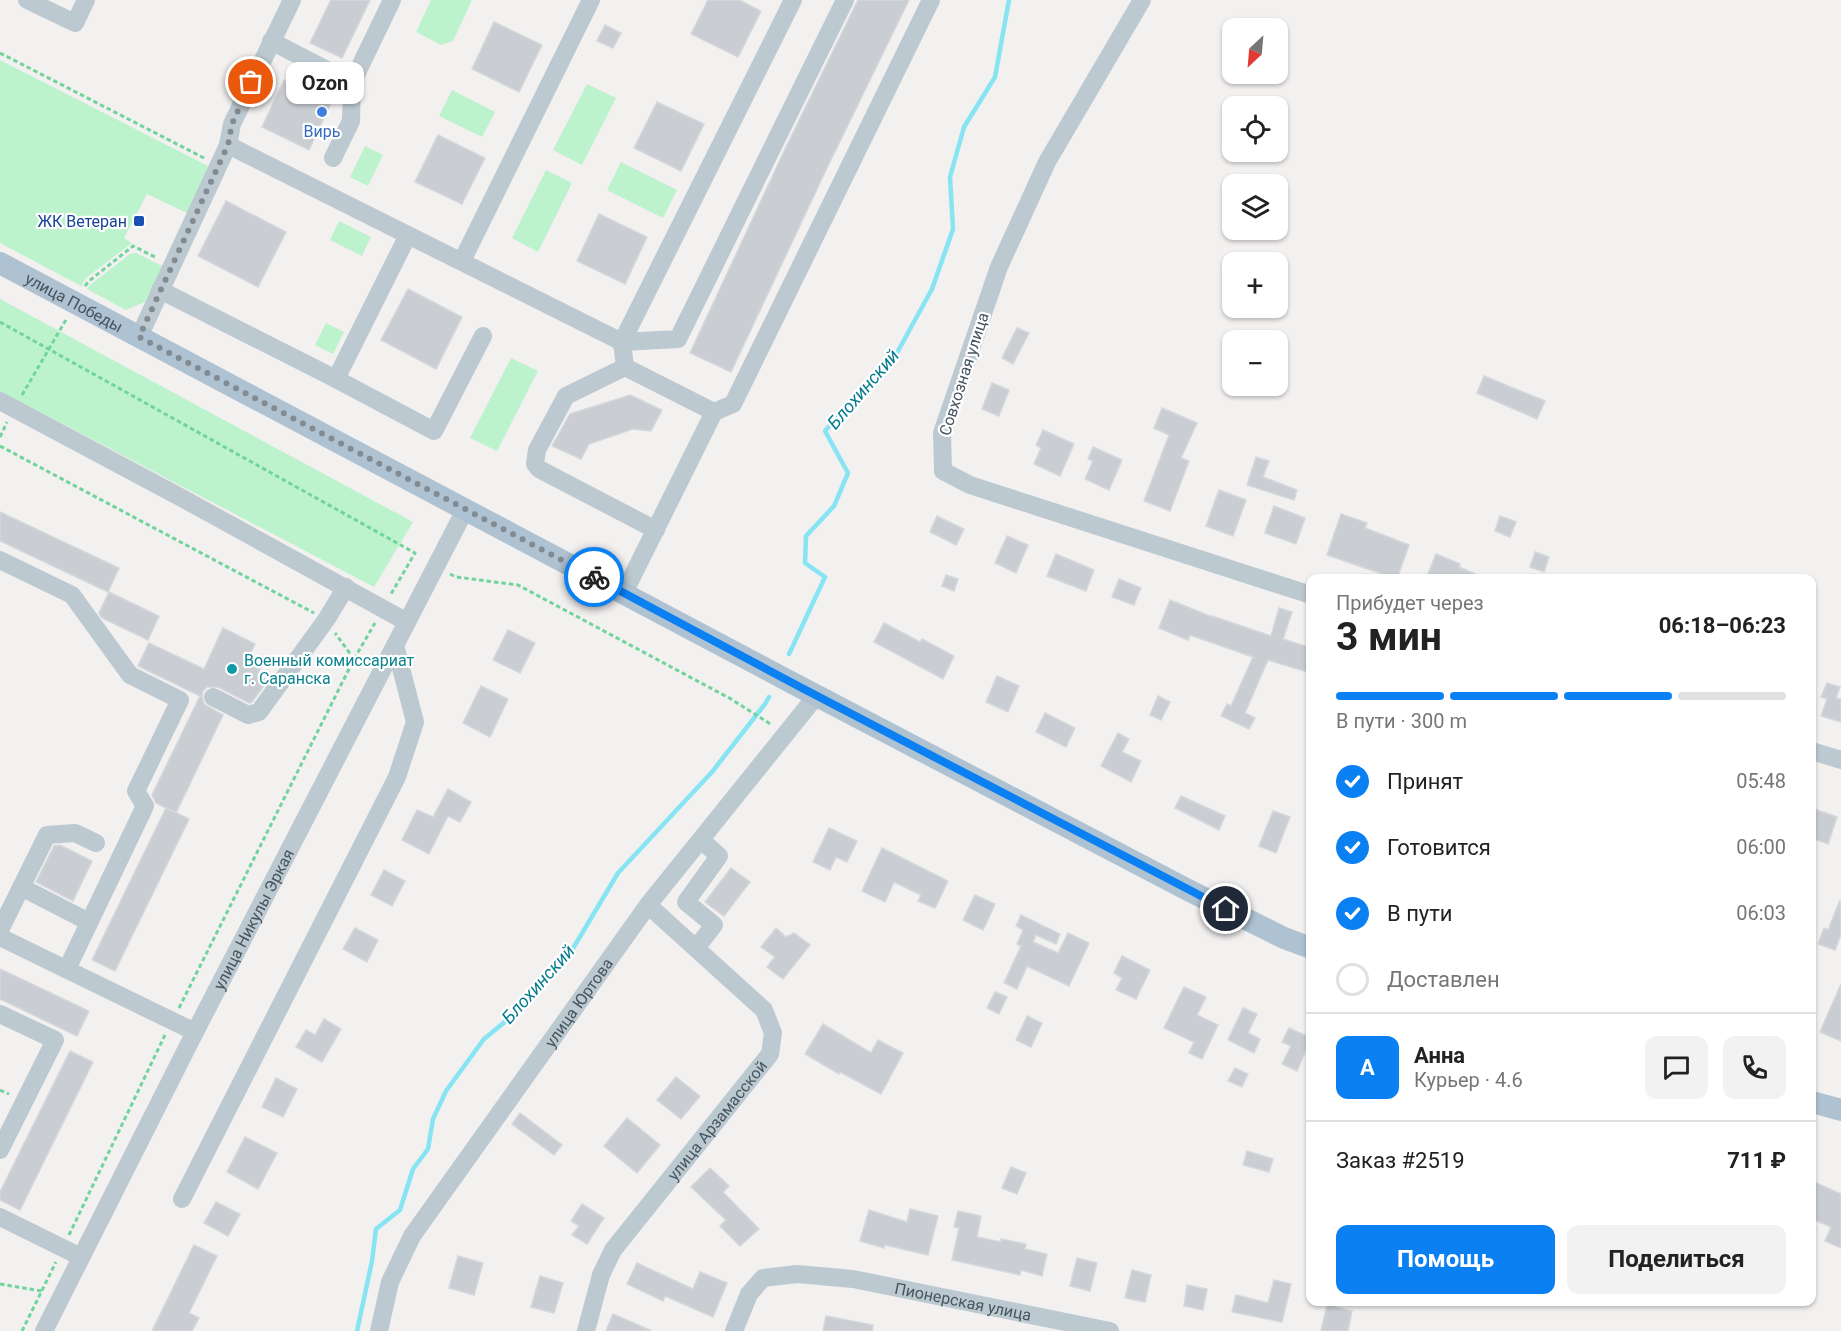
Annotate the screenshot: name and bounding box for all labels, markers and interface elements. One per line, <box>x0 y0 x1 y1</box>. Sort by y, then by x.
north arrow <box>1222 18 1288 84</box>
map controls <box>1222 18 1288 396</box>
pin <box>225 56 276 107</box>
callout: Ozon <box>287 61 365 103</box>
icon: bag <box>234 65 267 98</box>
text: Ozon <box>302 71 348 95</box>
button: locate <box>1222 96 1288 162</box>
marker: Вирь <box>315 105 329 119</box>
place label: Вирь <box>304 122 340 141</box>
button: layers <box>1222 174 1288 240</box>
place label: ЖК Ветеран <box>37 212 127 231</box>
marker: ЖК Ветеран <box>132 214 146 228</box>
button: + <box>1222 252 1288 318</box>
street label: улица Победы <box>22 269 126 336</box>
street label: Совхозная улица <box>935 310 993 438</box>
button: − <box>1222 330 1288 396</box>
water label: Блохинский <box>823 345 903 433</box>
courier <box>564 547 624 607</box>
icon: bike <box>578 561 611 594</box>
text: Прибудет через <box>1336 591 1484 615</box>
text: 06:18–06:23 <box>1659 613 1786 638</box>
text: 3 мин <box>1336 614 1442 660</box>
place label: Военный комиссариат г. Саранска <box>244 651 415 688</box>
marker: Военный комиссариат г. Саранска <box>225 662 239 676</box>
text: В пути · 300 m <box>1336 709 1467 733</box>
icon: check <box>1336 765 1369 798</box>
text: Принят <box>1387 769 1463 794</box>
text: 05:48 <box>1736 769 1786 793</box>
icon: check <box>1336 831 1369 864</box>
text: Готовится <box>1387 835 1491 860</box>
text: 06:00 <box>1736 835 1786 859</box>
street label: улица Никулы Эркая <box>209 846 298 993</box>
pin <box>1200 883 1251 934</box>
icon: home <box>1209 892 1242 925</box>
icon: check <box>1336 897 1369 930</box>
text: В пути <box>1387 901 1453 926</box>
text: 06:03 <box>1736 901 1786 925</box>
water label: Блохинский <box>497 940 579 1028</box>
street label: улица Юртова <box>540 954 617 1051</box>
text: Доставлен <box>1387 967 1500 992</box>
button: chat <box>1645 1036 1708 1099</box>
button: phone <box>1723 1036 1786 1099</box>
text: Анна <box>1414 1043 1465 1068</box>
text: А <box>1360 1055 1375 1080</box>
street label: улица Арзамасской <box>663 1056 771 1184</box>
text: Курьер · 4.6 <box>1414 1068 1523 1092</box>
text: Заказ #2519 <box>1336 1148 1465 1173</box>
text: 711 ₽ <box>1727 1148 1786 1173</box>
button: Помощь <box>1336 1225 1555 1294</box>
button: Поделиться <box>1567 1225 1786 1294</box>
street label: Пионерская улица <box>893 1278 1033 1324</box>

